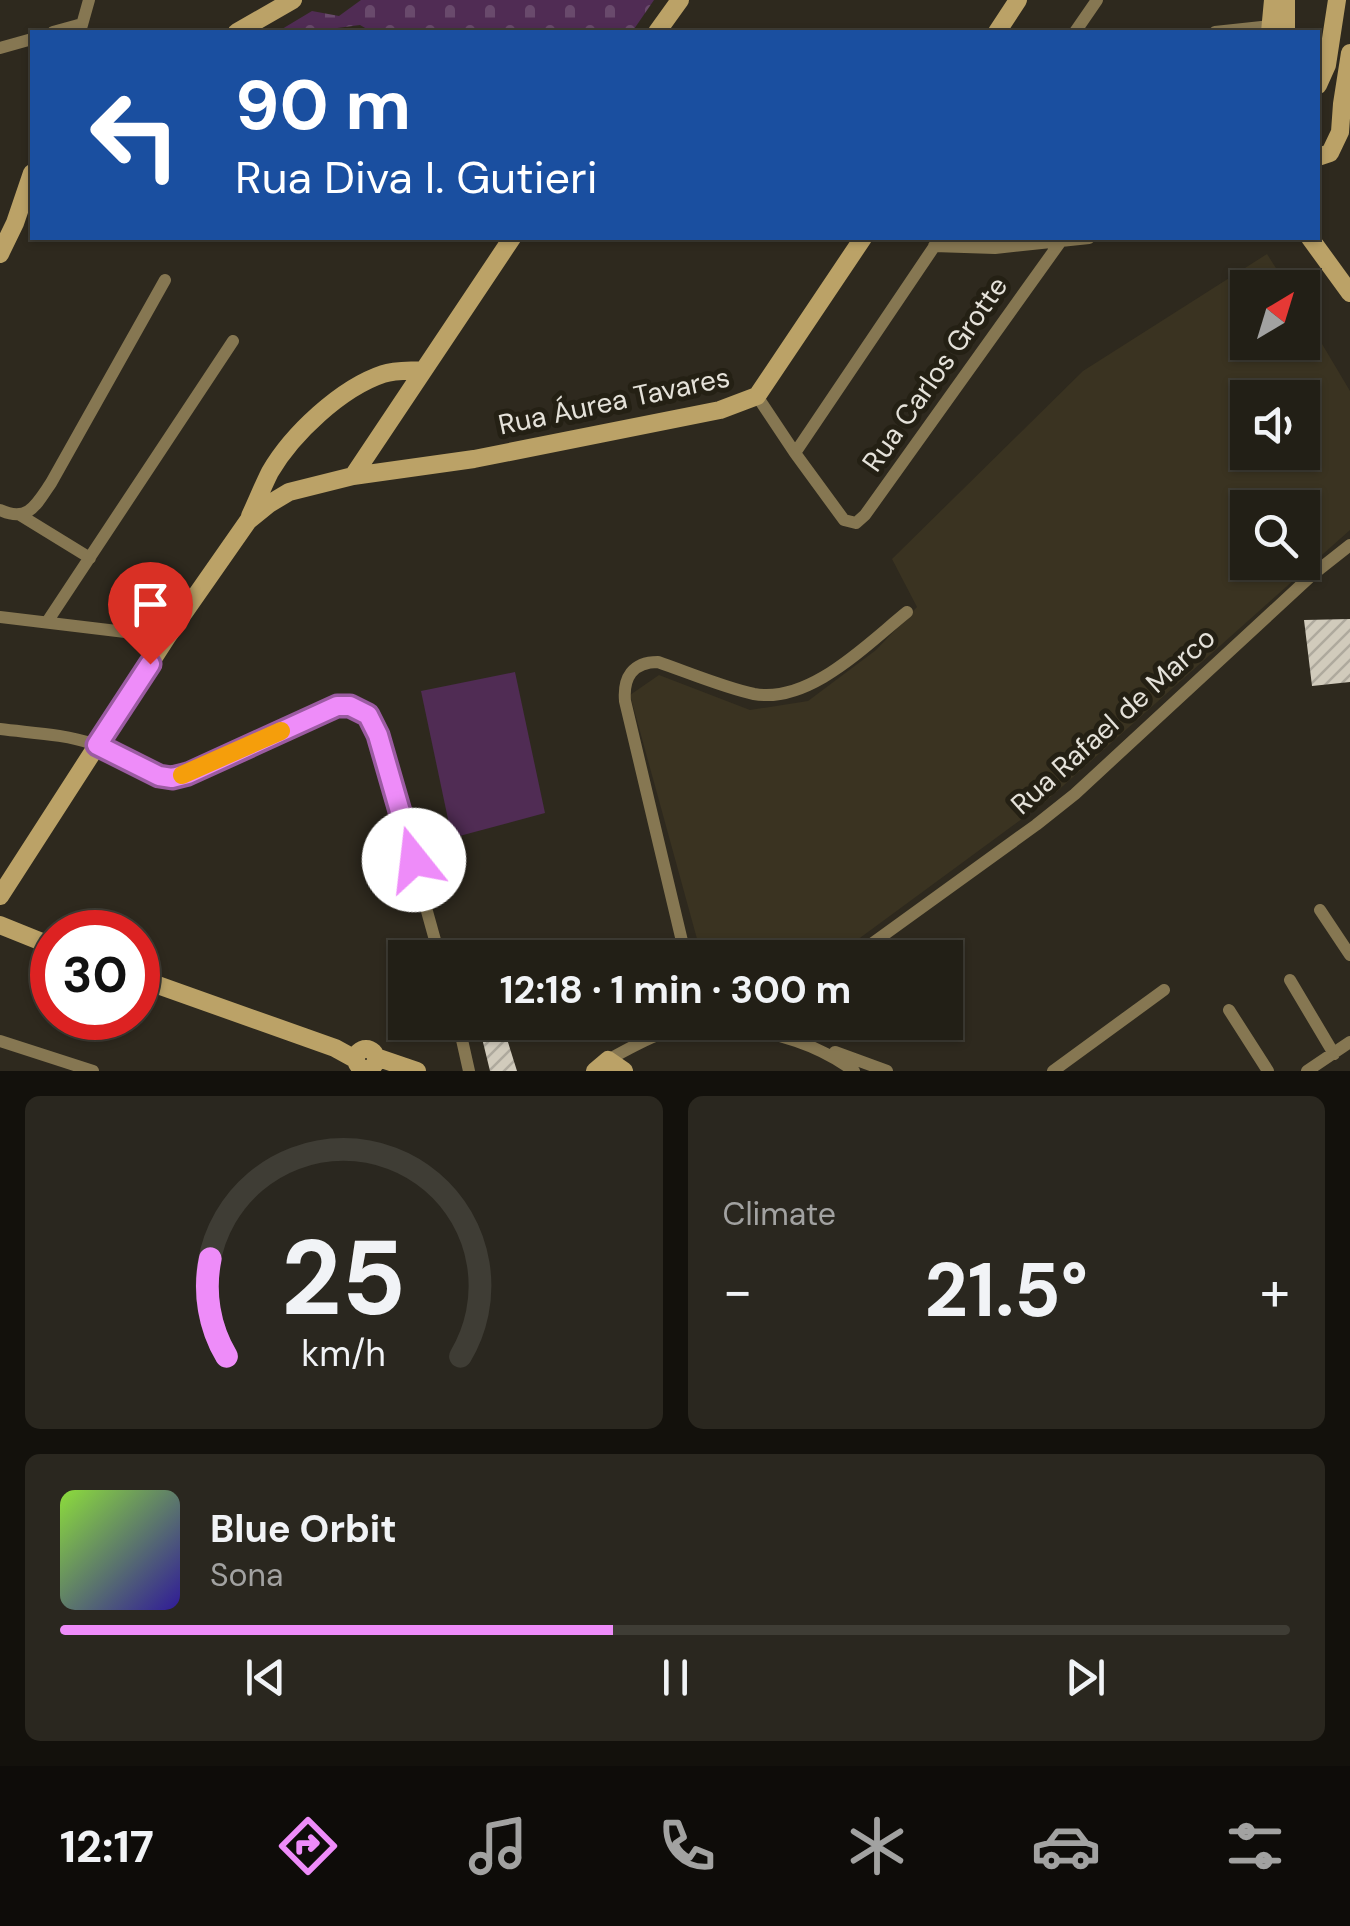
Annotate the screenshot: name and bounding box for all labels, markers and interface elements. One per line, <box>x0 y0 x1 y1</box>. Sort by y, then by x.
text: 90 m <box>235 60 411 151</box>
icon: left <box>70 70 200 200</box>
text: Rua Diva I. Gutieri <box>235 148 598 207</box>
street label: Rua Carlos Grotte <box>854 269 1016 479</box>
north arrow <box>1230 270 1320 360</box>
map controls <box>1230 270 1320 580</box>
street label: Rua Áurea Tavares <box>495 358 733 444</box>
button: sound <box>1230 380 1320 470</box>
button: search <box>1230 490 1320 580</box>
pin <box>108 562 193 665</box>
icon: arrive <box>123 577 178 632</box>
street label: Rua Rafael de Marco <box>1003 619 1223 823</box>
position arrow <box>362 808 466 912</box>
speed limit sign: 30 <box>30 910 160 1040</box>
text: 12:18 · 1 min · 300 m <box>500 965 851 1015</box>
text: Climate <box>723 1193 836 1235</box>
text: 25 <box>281 1211 406 1346</box>
text: 21.5° <box>925 1242 1088 1339</box>
text: − <box>723 1255 753 1327</box>
text: + <box>1260 1255 1290 1327</box>
text: km/h <box>302 1331 386 1377</box>
text: Blue Orbit <box>210 1504 397 1554</box>
text: Sona <box>210 1554 283 1596</box>
icon: previous <box>238 1650 293 1705</box>
icon: pause <box>648 1650 703 1705</box>
icon: next <box>1058 1650 1113 1705</box>
icon: directions <box>273 1811 343 1881</box>
icon: music <box>463 1811 533 1881</box>
icon: phone <box>652 1811 722 1881</box>
icon: climate <box>842 1811 912 1881</box>
icon: car <box>1031 1811 1101 1881</box>
icon: filters <box>1220 1811 1290 1881</box>
text: 12:17 <box>60 1817 154 1876</box>

